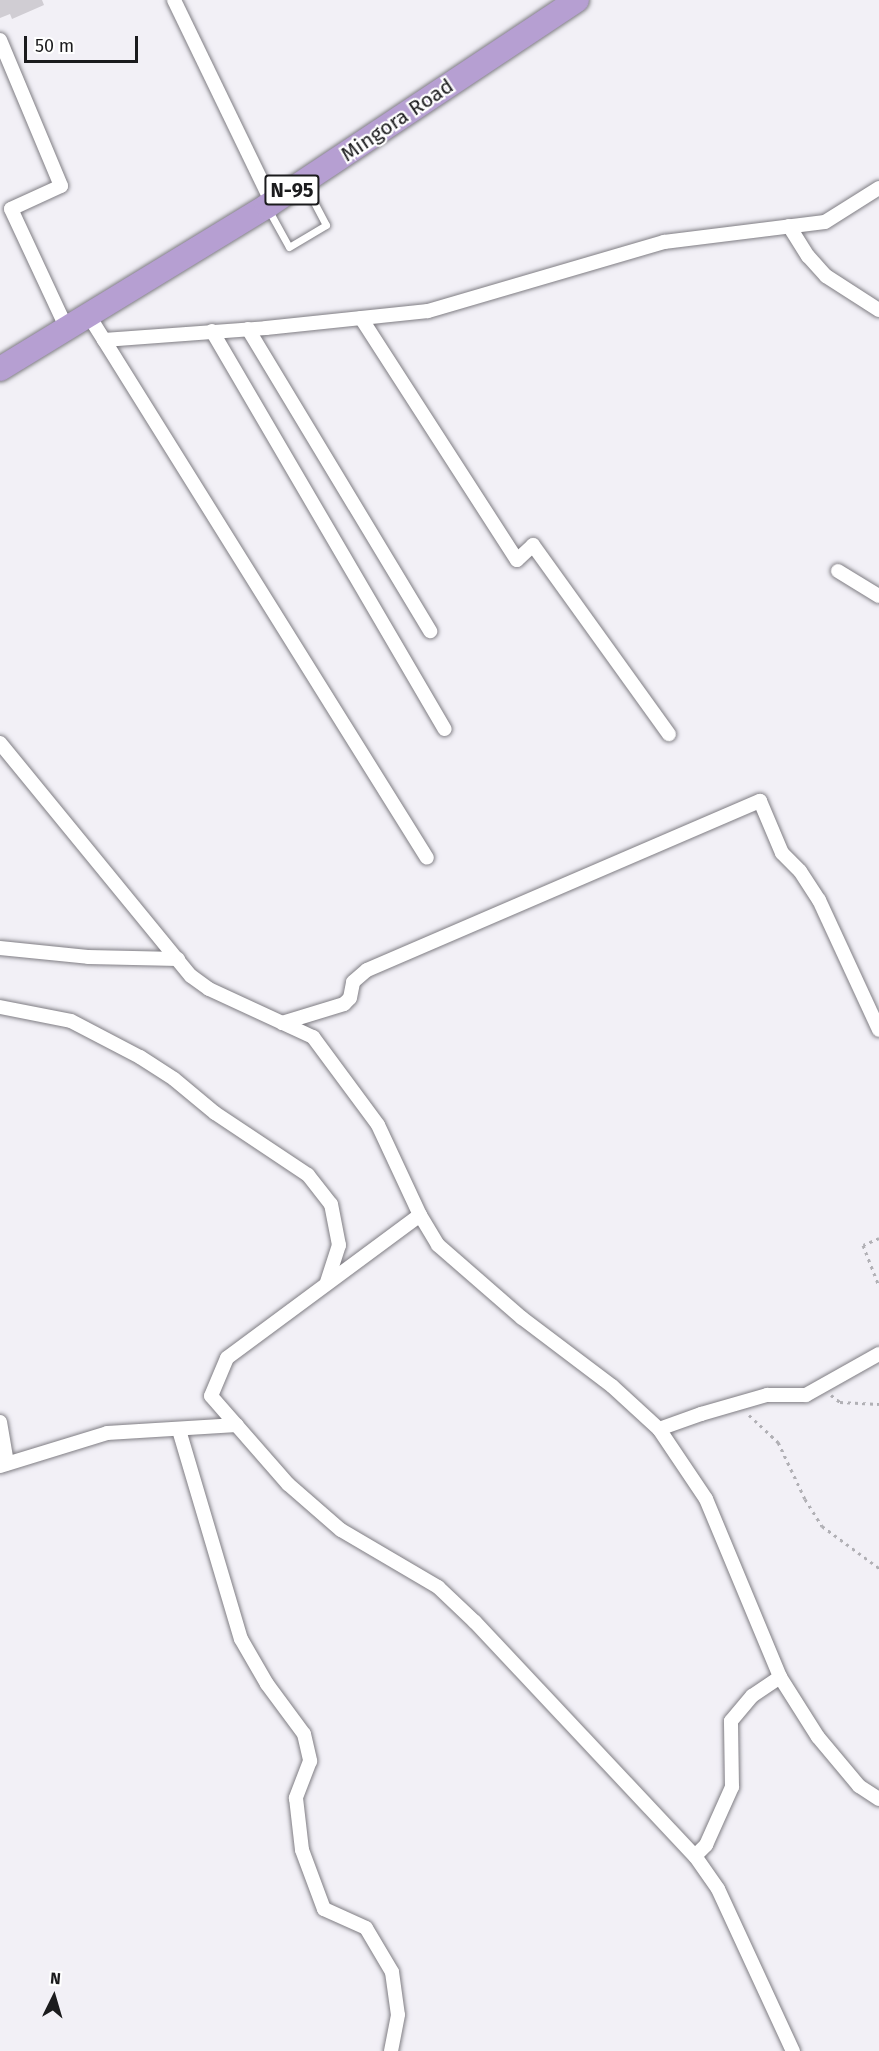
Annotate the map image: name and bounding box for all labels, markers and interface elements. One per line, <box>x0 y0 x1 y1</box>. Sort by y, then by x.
scale bar <box>27 24 141 62</box>
text: 50 m <box>35 35 74 57</box>
street label: Mingora Road <box>336 73 458 167</box>
road number: N-95 <box>264 173 320 207</box>
north arrow <box>24 1967 84 2027</box>
text: N <box>49 1969 62 1988</box>

